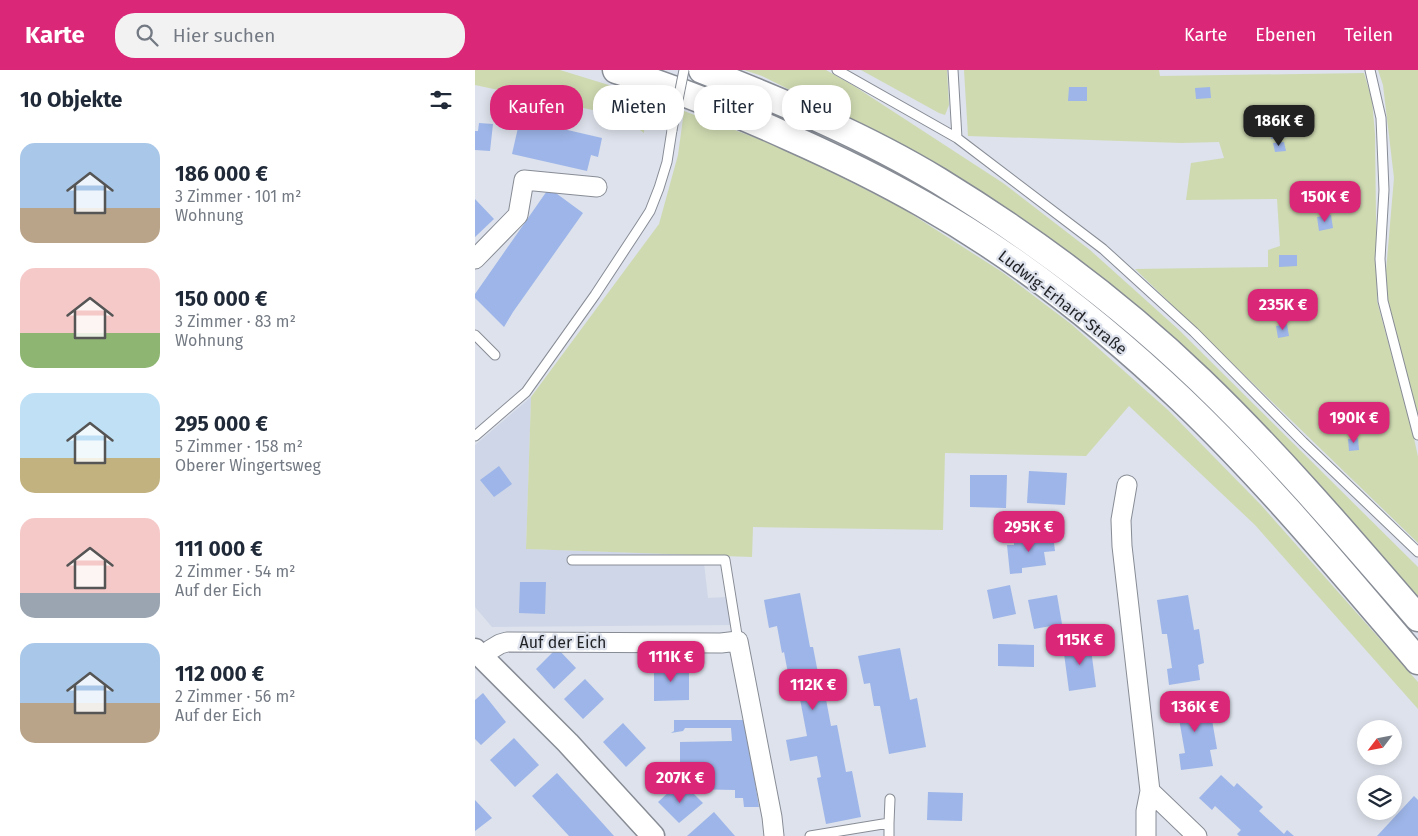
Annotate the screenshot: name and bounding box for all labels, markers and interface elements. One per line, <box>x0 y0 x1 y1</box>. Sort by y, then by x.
search box <box>115 13 465 58</box>
text: Karte <box>25 21 85 49</box>
icon: search <box>133 21 161 49</box>
text: Hier suchen <box>173 24 275 47</box>
text: Karte <box>1184 24 1227 46</box>
text: Ebenen <box>1255 24 1316 46</box>
text: Teilen <box>1344 24 1393 46</box>
chip: Kaufen <box>490 85 583 130</box>
chip: Mieten <box>593 85 684 130</box>
chip: Filter <box>694 85 772 130</box>
chip: Neu <box>782 85 851 130</box>
icon: filters <box>427 86 455 114</box>
text: 10 Objekte <box>20 87 122 113</box>
pin: 186K € <box>1238 104 1320 147</box>
text: 186K € <box>1254 111 1304 130</box>
text: 186 000 € <box>175 161 268 187</box>
icon: home <box>60 163 120 223</box>
pin: 150K € <box>1284 180 1366 223</box>
text: 3 Zimmer · 101 m² <box>175 187 301 206</box>
text: 150K € <box>1301 187 1349 206</box>
text: Wohnung <box>175 206 243 225</box>
street label: Ludwig-Erhard-Straße <box>995 246 1131 359</box>
text: 150 000 € <box>175 286 268 312</box>
icon: home <box>60 288 120 348</box>
pin: 235K € <box>1242 288 1324 331</box>
text: 235K € <box>1259 295 1307 314</box>
text: 3 Zimmer · 83 m² <box>175 312 296 331</box>
text: Wohnung <box>175 331 243 350</box>
pin: 190K € <box>1313 402 1395 444</box>
text: 190K € <box>1329 408 1379 427</box>
text: 295 000 € <box>175 411 268 437</box>
icon: home <box>60 413 120 473</box>
text: 5 Zimmer · 158 m² <box>175 437 303 456</box>
text: Oberer Wingertsweg <box>175 456 321 475</box>
pin: 295K € <box>988 510 1070 553</box>
text: 295K € <box>1004 517 1054 536</box>
text: 111 000 € <box>175 536 263 562</box>
icon: home <box>60 538 120 598</box>
text: 2 Zimmer · 54 m² <box>175 562 295 581</box>
text: Auf der Eich <box>175 581 262 600</box>
pin: 115K € <box>1039 624 1121 666</box>
text: 115K € <box>1057 630 1103 649</box>
street label: Auf der Eich <box>520 633 606 652</box>
pin: 111K € <box>630 640 712 683</box>
text: 111K € <box>648 647 694 666</box>
text: 112 000 € <box>175 661 264 687</box>
icon: home <box>60 663 120 723</box>
pin: 112K € <box>772 668 854 711</box>
text: 112K € <box>790 675 836 694</box>
text: 2 Zimmer · 56 m² <box>175 687 295 706</box>
pin: 136K € <box>1154 690 1236 733</box>
text: 136K € <box>1171 697 1219 716</box>
text: Auf der Eich <box>175 706 262 725</box>
north arrow <box>1357 720 1403 765</box>
map controls <box>1357 720 1402 820</box>
pin: 207K € <box>639 762 721 804</box>
text: 207K € <box>656 768 704 787</box>
button: layers <box>1357 775 1402 820</box>

